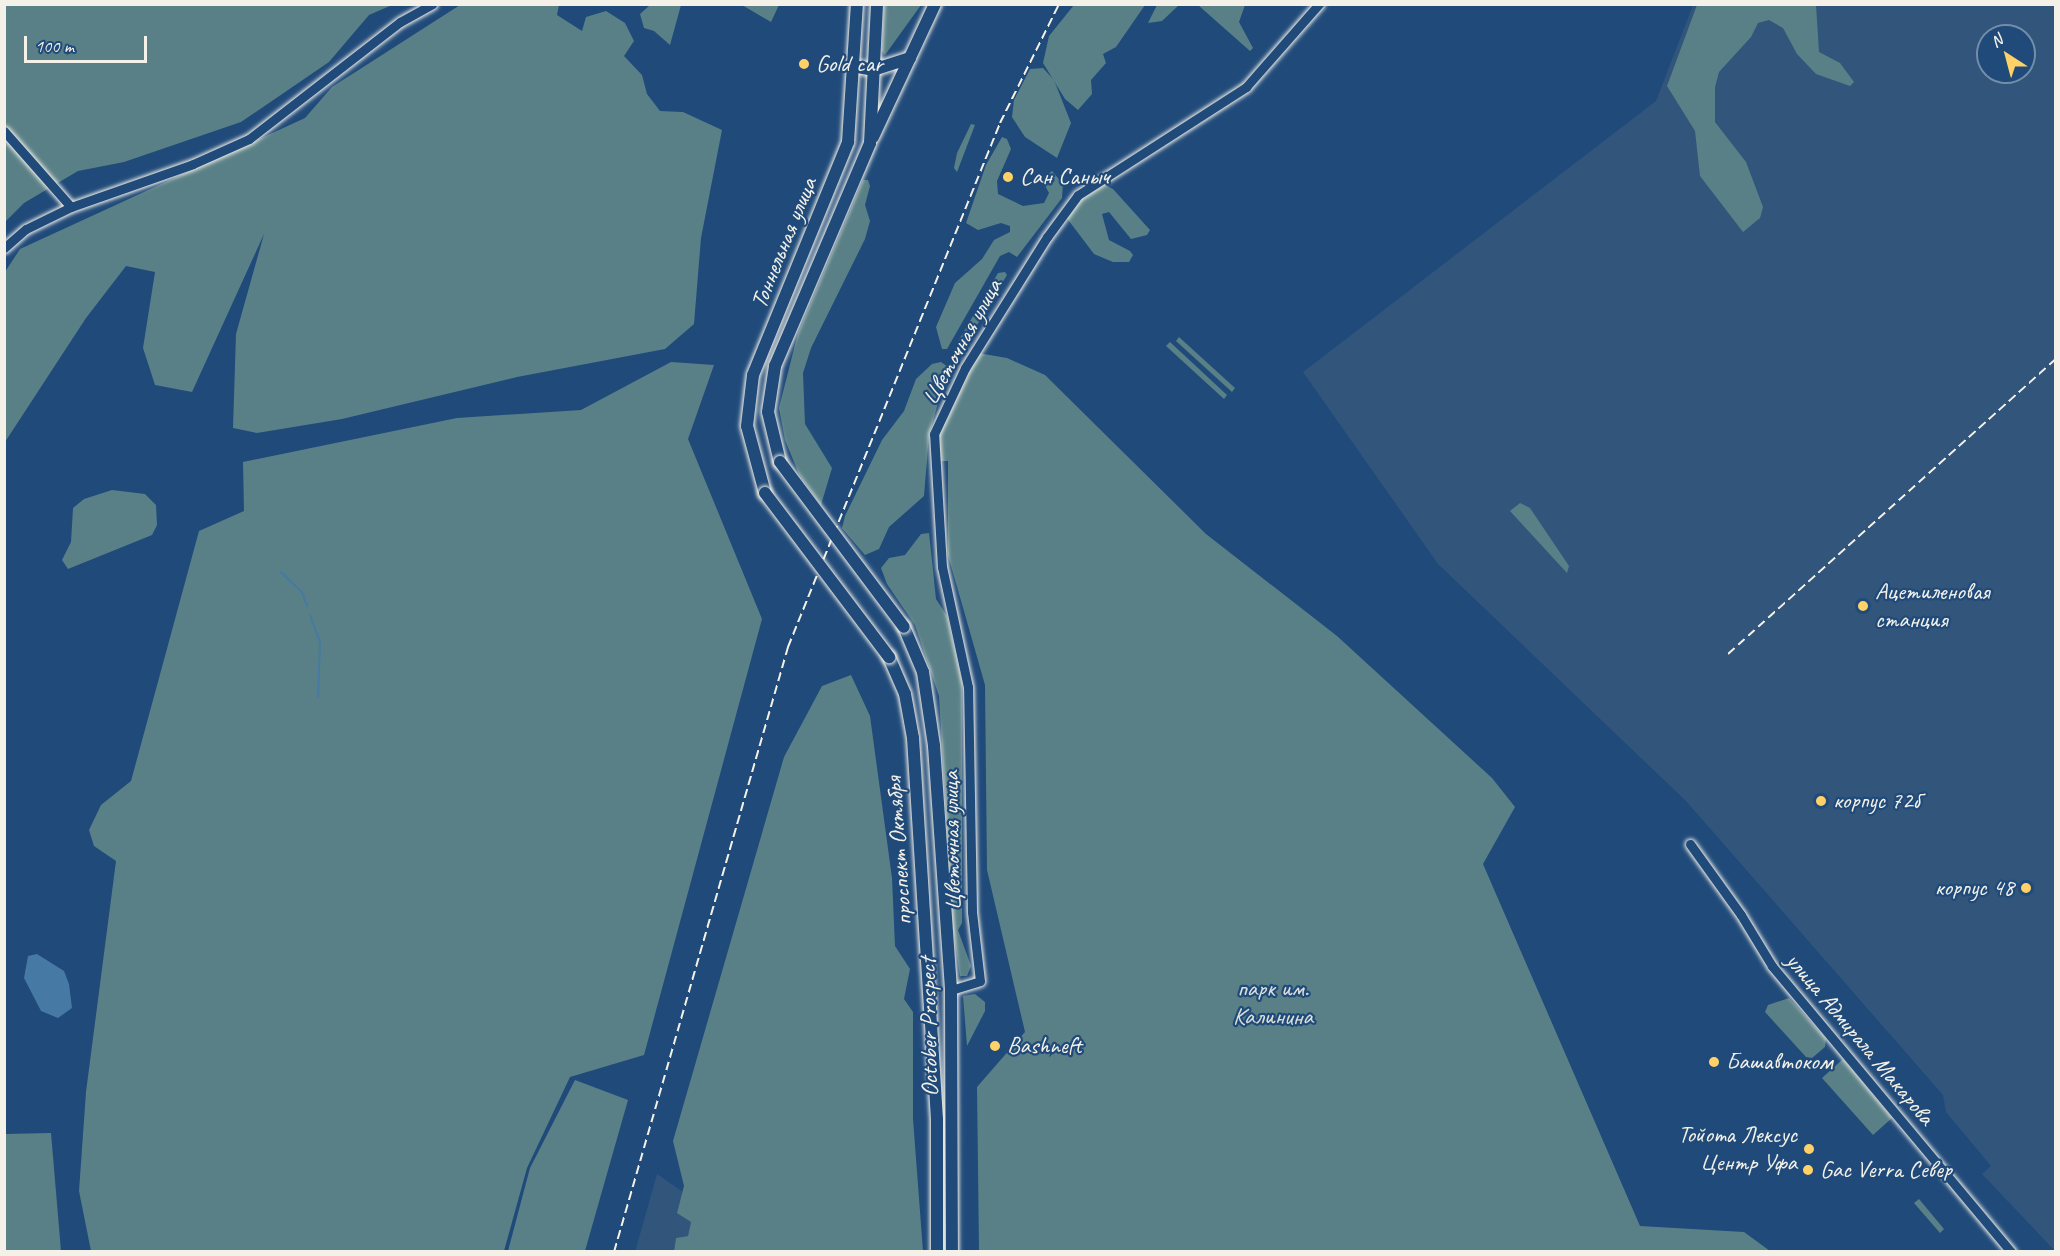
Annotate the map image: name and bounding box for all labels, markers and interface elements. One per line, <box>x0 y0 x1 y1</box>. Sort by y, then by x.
scale bar <box>27 24 150 62</box>
north arrow <box>1976 24 2036 84</box>
text: N <box>1987 30 2006 52</box>
text: 100 m <box>35 35 74 57</box>
place label: Gold car <box>816 50 883 78</box>
marker: Gold car <box>797 57 811 71</box>
place label: Сан Саныч <box>1020 163 1110 191</box>
marker: Сан Саныч <box>1001 170 1015 184</box>
street label: Тоннельная улица <box>744 173 824 313</box>
street label: Цветочная улица <box>915 273 1009 411</box>
place label: Ацетиленовая станция <box>1875 578 1990 634</box>
marker: Ацетиленовая станция <box>1856 599 1870 613</box>
street label: Цветочная улица <box>936 770 968 912</box>
street label: проспект Октября <box>879 776 919 926</box>
place label: корпус 72б <box>1833 787 1920 815</box>
marker: корпус 72б <box>1814 794 1828 808</box>
place label: корпус 48 <box>1935 874 2014 902</box>
marker: корпус 48 <box>2019 881 2033 895</box>
street label: улица Адмирала Макарова <box>1778 946 1942 1132</box>
street label: October Prospect <box>913 957 945 1097</box>
park label: парк им. Калинина <box>1233 975 1313 1031</box>
place label: Bashneft <box>1007 1032 1082 1060</box>
marker: Bashneft <box>988 1039 1002 1053</box>
place label: Башавтоком <box>1726 1048 1833 1076</box>
marker: Башавтоком <box>1707 1055 1721 1069</box>
place label: Тойота Лексус Центр Уфа <box>1678 1121 1797 1177</box>
marker: Тойота Лексус Центр Уфа <box>1802 1142 1816 1156</box>
place label: Gac Verra Север <box>1820 1156 1952 1184</box>
marker: Gac Verra Север <box>1801 1163 1815 1177</box>

